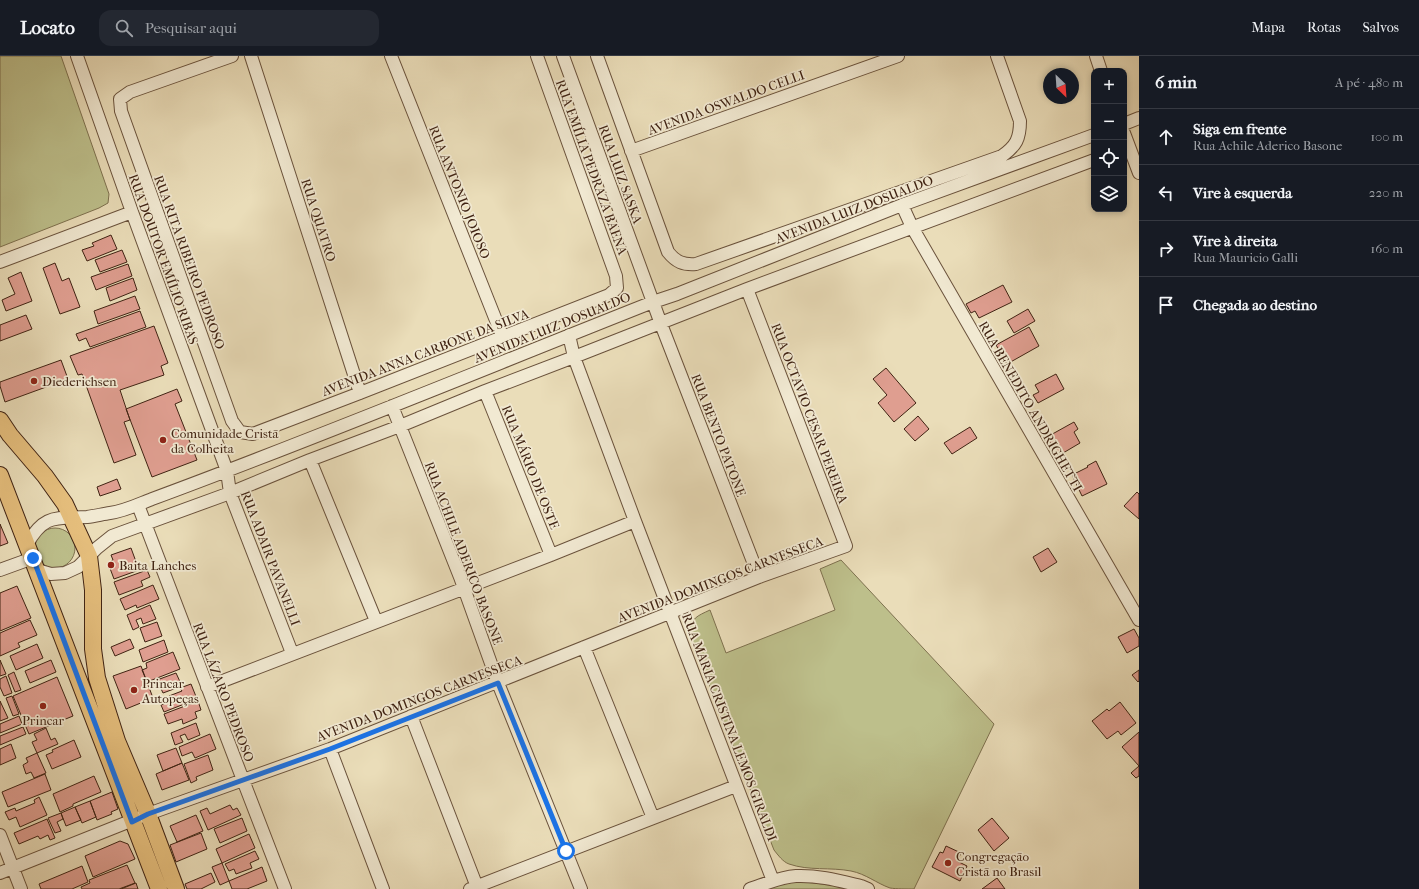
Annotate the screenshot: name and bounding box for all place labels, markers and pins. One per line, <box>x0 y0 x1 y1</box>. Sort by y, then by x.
place label: Diederichsen <box>42 374 117 389</box>
marker: Diederichsen <box>29 376 39 386</box>
place label: Comunidade Cristã da Colheita <box>171 426 280 456</box>
marker: Comunidade Cristã da Colheita <box>158 435 168 445</box>
place label: Baita Lanches <box>119 558 196 573</box>
marker: Baita Lanches <box>106 560 116 570</box>
place label: Princar Autopeças <box>141 676 199 707</box>
marker: Princar Autopeças <box>129 685 139 695</box>
marker: Princar <box>38 701 48 711</box>
place label: Princar <box>22 713 64 728</box>
place label: Congregação Cristã no Brasil <box>956 849 1042 879</box>
marker: Congregação Cristã no Brasil <box>943 858 953 868</box>

